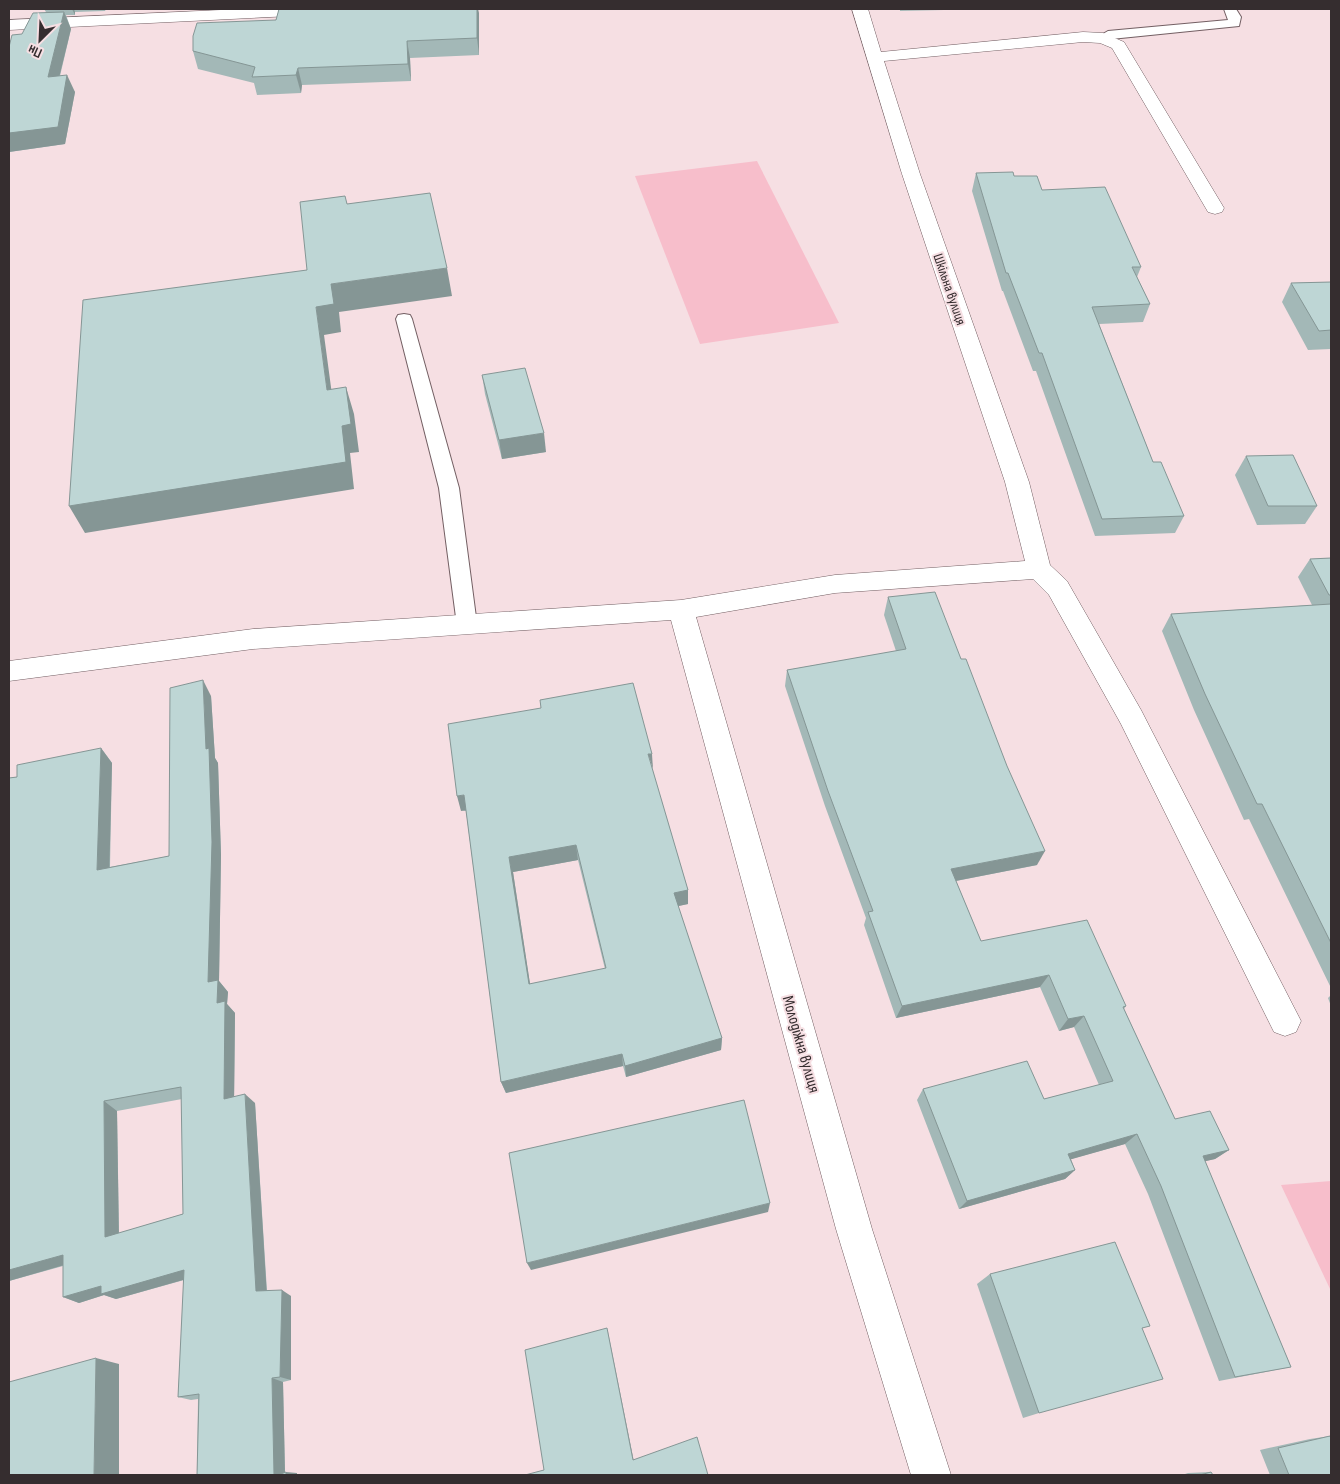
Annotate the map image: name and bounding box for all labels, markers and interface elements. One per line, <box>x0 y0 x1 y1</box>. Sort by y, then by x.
north arrow <box>15 15 65 65</box>
text: Пн <box>25 41 45 62</box>
street label: Шкільна вулиця <box>929 251 970 327</box>
street label: Молодіжна вулиця <box>778 994 823 1095</box>

